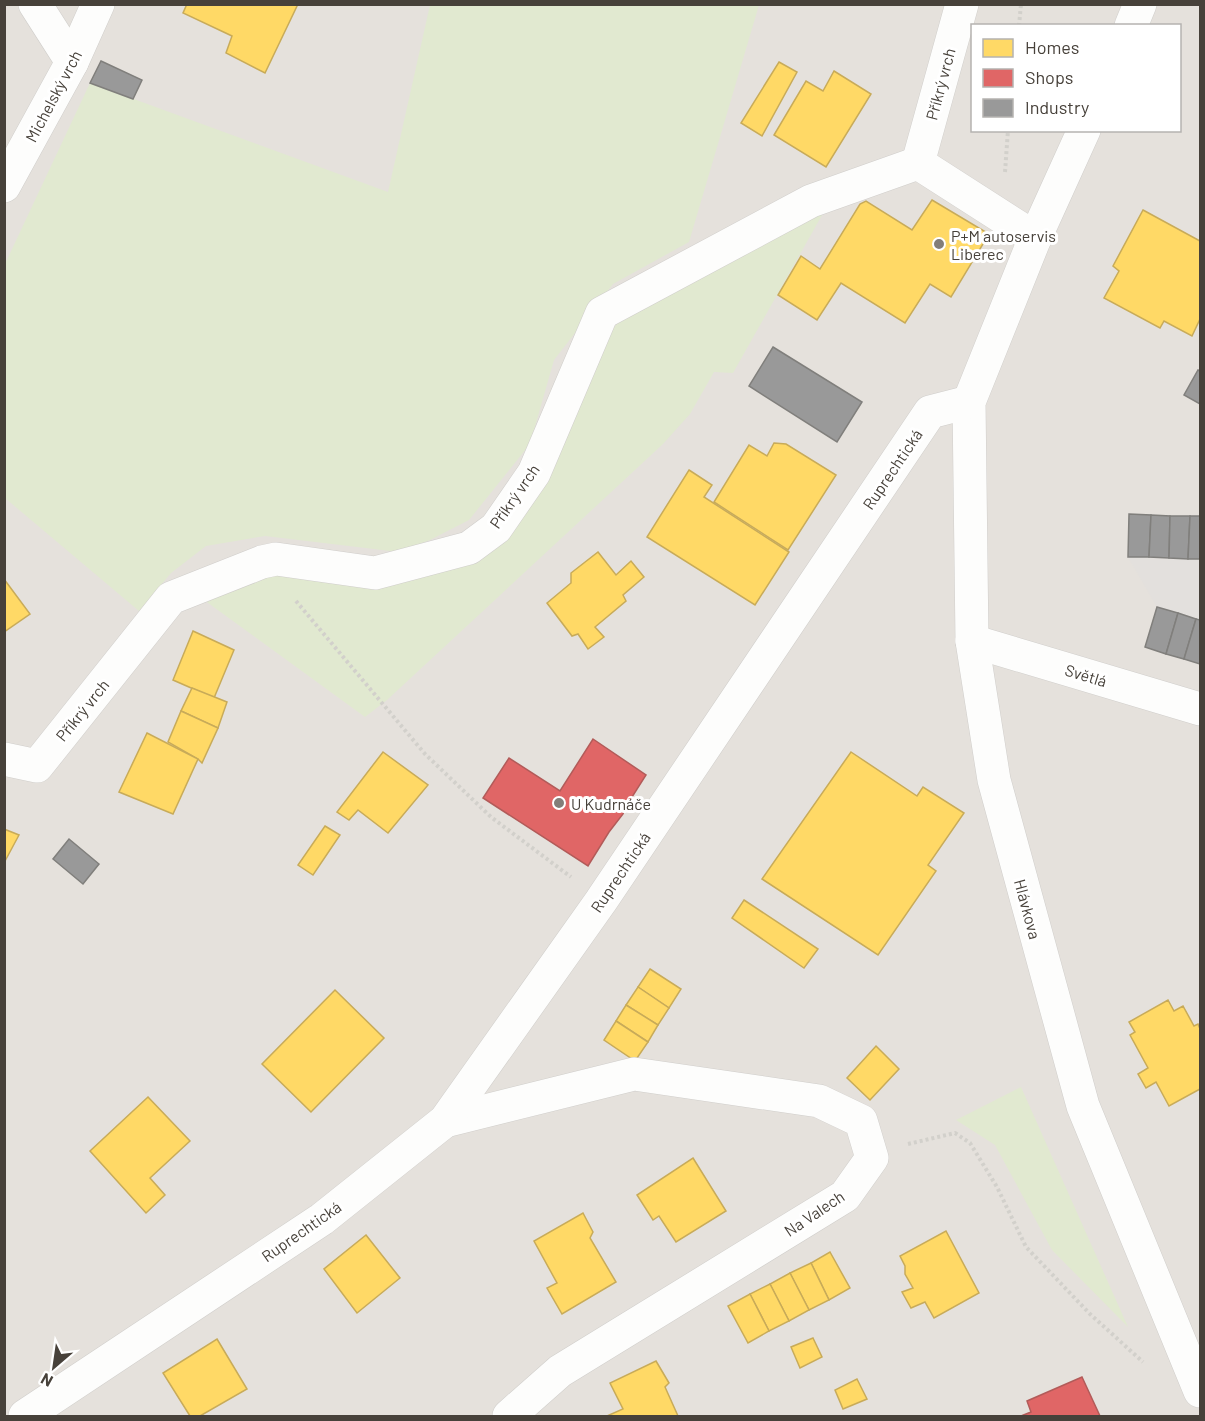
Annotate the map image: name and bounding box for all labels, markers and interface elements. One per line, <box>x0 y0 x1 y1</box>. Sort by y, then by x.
legend <box>971 24 1181 132</box>
text: Homes <box>1025 36 1079 58</box>
street label: Příkrý vrch <box>921 46 959 122</box>
street label: Michelský vrch <box>21 47 85 145</box>
text: Shops <box>1025 66 1074 88</box>
text: Industry <box>1025 96 1089 118</box>
place label: P+M autoservis Liberec <box>951 226 1056 263</box>
marker: P+M autoservis Liberec <box>932 237 946 251</box>
street label: Ruprechtická <box>858 425 926 513</box>
street label: Příkrý vrch <box>485 460 543 532</box>
street label: Světlá <box>1063 660 1109 690</box>
street label: Příkrý vrch <box>51 675 113 745</box>
place label: U Kudrnáče <box>571 794 651 813</box>
marker: U Kudrnáče <box>552 796 566 810</box>
street label: Ruprechtická <box>586 828 654 916</box>
street label: Hlávkova <box>1011 877 1045 941</box>
street label: Na Valech <box>780 1186 848 1240</box>
street label: Ruprechtická <box>258 1197 344 1265</box>
north arrow <box>24 1337 84 1397</box>
text: N <box>37 1370 56 1391</box>

